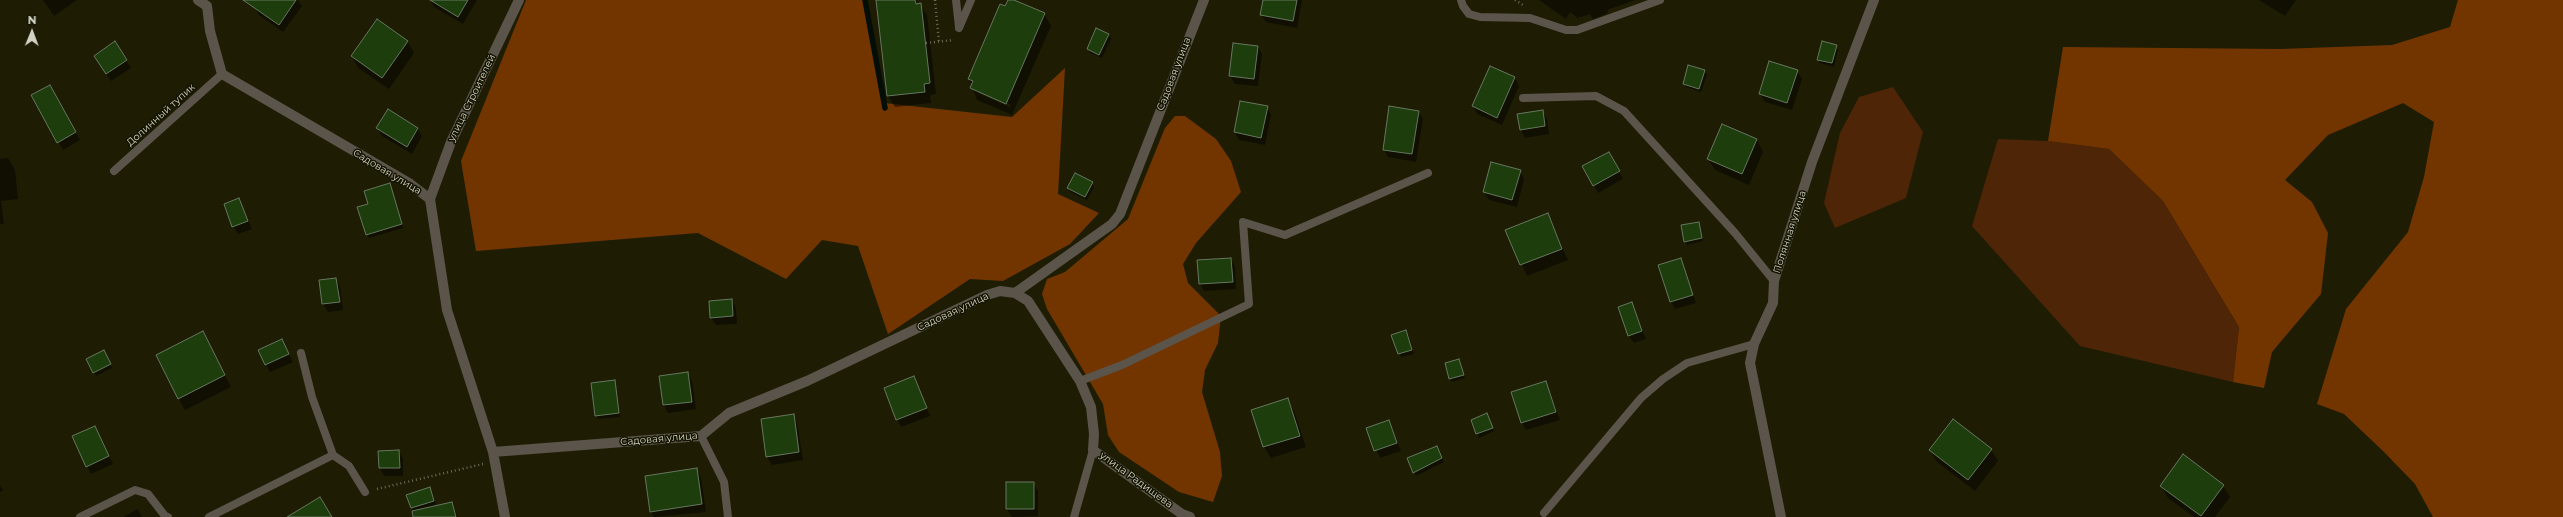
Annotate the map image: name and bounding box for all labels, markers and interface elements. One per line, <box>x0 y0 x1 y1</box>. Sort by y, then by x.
north arrow <box>12 12 52 52</box>
text: N <box>28 13 37 27</box>
street label: Садовая улица <box>1154 36 1194 112</box>
street label: улица Строителей <box>446 52 498 144</box>
street label: Долинный тупик <box>124 81 198 149</box>
street label: Садовая улица <box>351 147 423 197</box>
street label: Полянная улица <box>1771 189 1809 275</box>
street label: Садовая улица <box>915 290 991 334</box>
street label: Садовая улица <box>620 430 698 448</box>
street label: улица Радищева <box>1097 449 1175 511</box>

